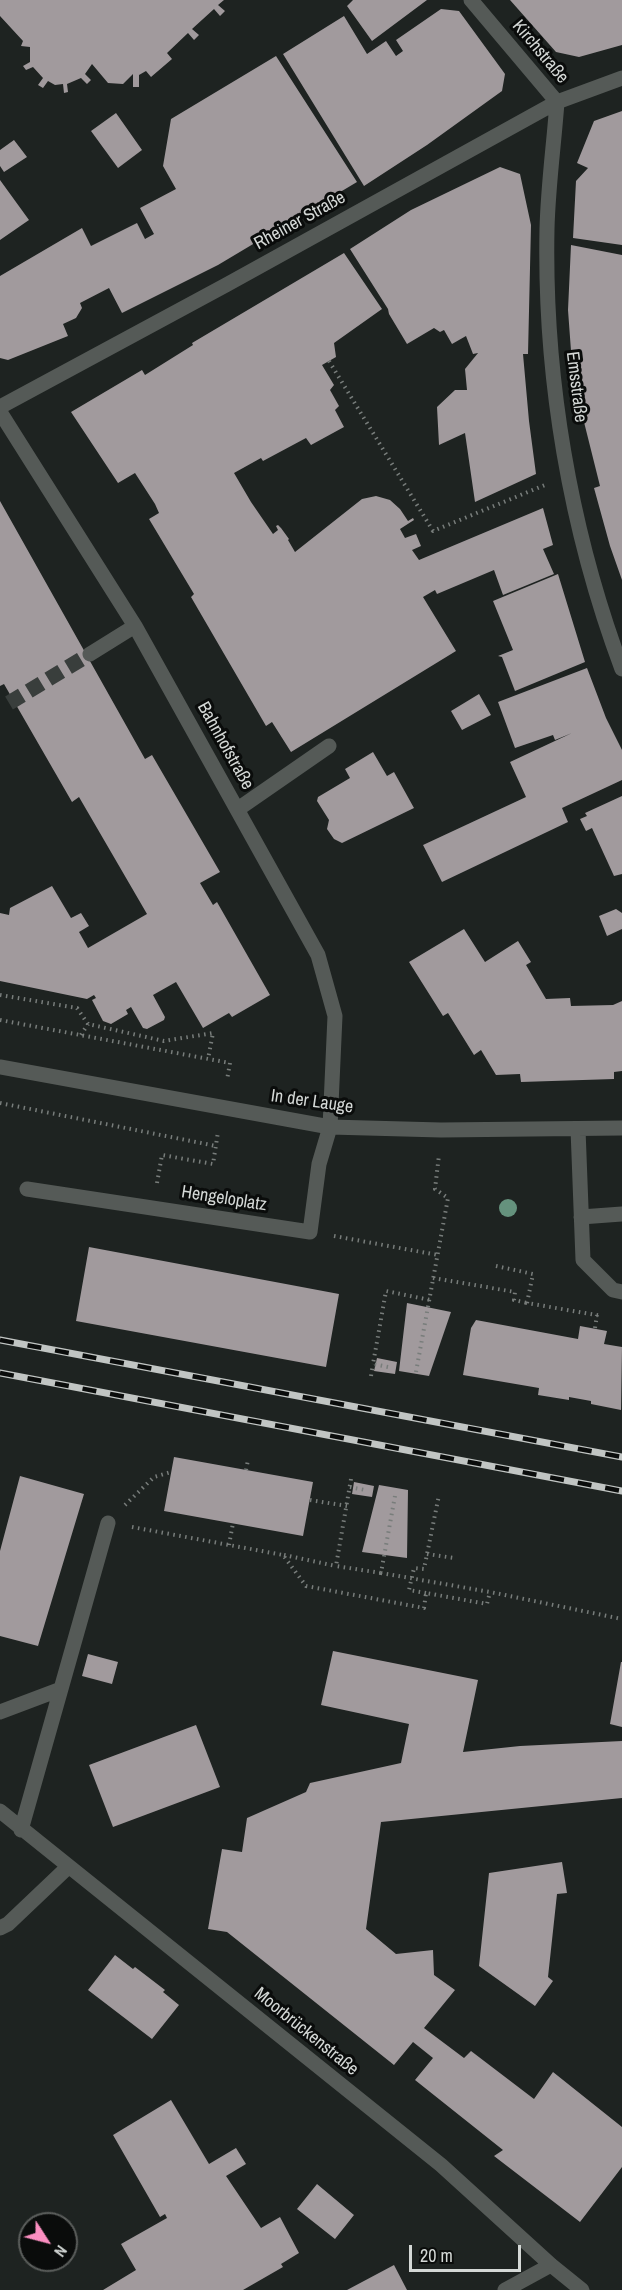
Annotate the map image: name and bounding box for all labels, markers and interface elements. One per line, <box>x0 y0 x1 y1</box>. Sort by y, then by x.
street label: Kirchstraße <box>507 16 573 88</box>
street label: Rheiner Straße <box>251 187 349 255</box>
street label: Emsstraße <box>561 350 591 424</box>
street label: Bahnhofstraße <box>192 698 258 794</box>
street label: In der Lauge <box>269 1086 355 1118</box>
street label: Hengeloplatz <box>180 1182 268 1216</box>
street label: Moorbrückenstraße <box>249 1983 363 2081</box>
north arrow <box>18 2212 78 2272</box>
scale bar <box>412 2233 524 2271</box>
text: N <box>49 2241 73 2262</box>
text: 20 m <box>420 2243 453 2268</box>

